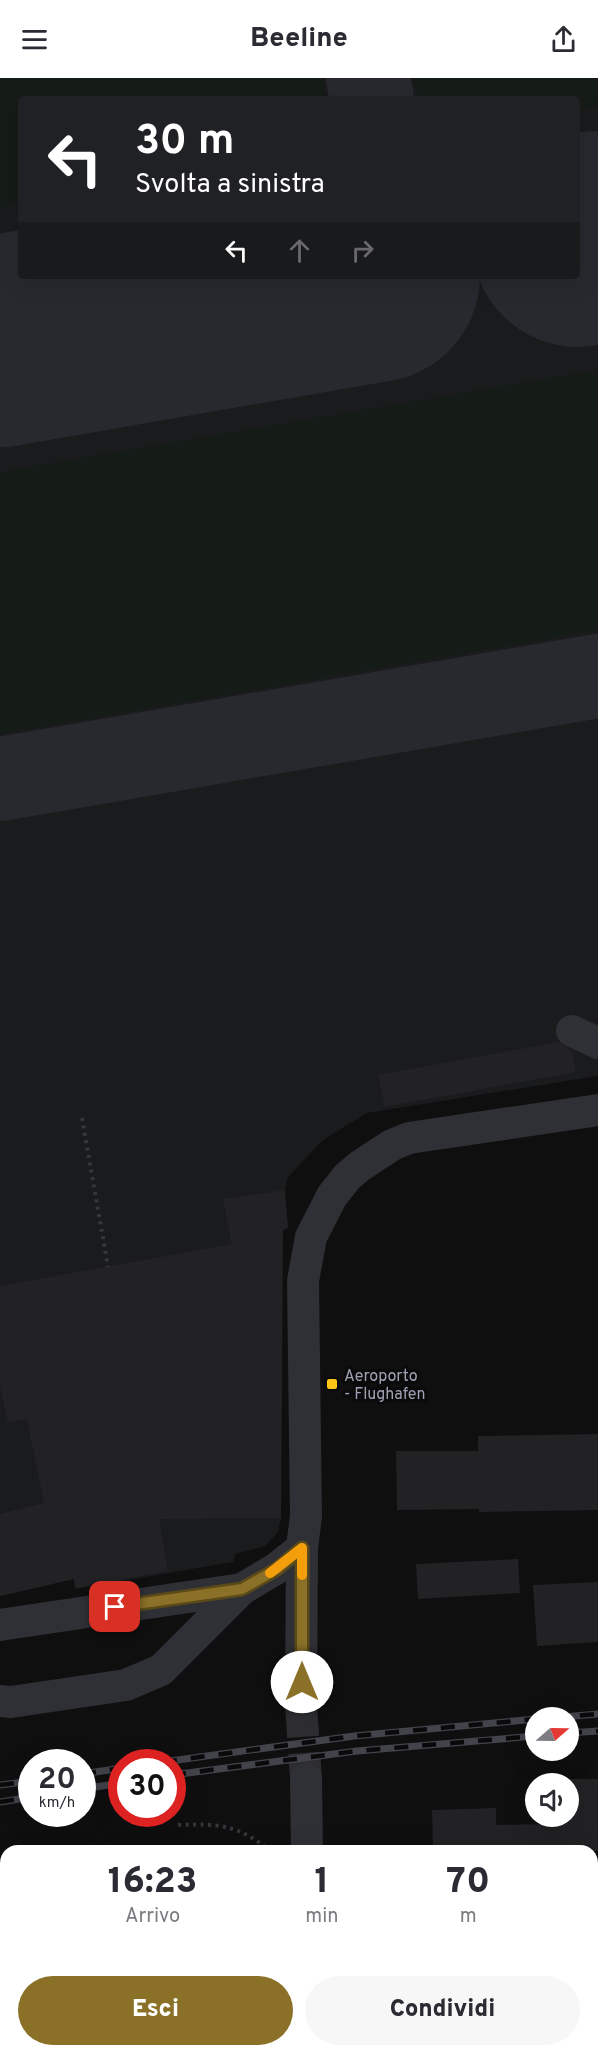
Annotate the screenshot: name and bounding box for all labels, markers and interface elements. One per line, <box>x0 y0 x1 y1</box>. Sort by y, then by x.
text: Beeline <box>250 22 348 56</box>
icon: menu <box>18 23 51 56</box>
icon: share <box>547 23 580 56</box>
text: 30 m <box>135 116 234 169</box>
icon: left <box>36 120 114 198</box>
text: Svolta a sinistra <box>135 168 325 202</box>
icon: left <box>220 234 253 267</box>
icon: ahead <box>283 234 316 267</box>
icon: right <box>346 234 379 267</box>
place label: Aeroporto - Flughafen <box>344 1367 425 1405</box>
marker: Aeroporto - Flughafen <box>325 1377 339 1391</box>
pin <box>89 1581 140 1632</box>
icon: arrive <box>98 1590 131 1623</box>
position arrow <box>270 1650 334 1714</box>
north arrow <box>525 1707 579 1761</box>
map controls <box>525 1707 579 1827</box>
speed limit sign: 30 <box>108 1749 186 1827</box>
text: 20 <box>38 1762 76 1799</box>
button: sound <box>525 1773 579 1827</box>
text: km/h <box>39 1794 75 1813</box>
text: 16:23 <box>108 1860 197 1906</box>
text: 1 <box>315 1860 329 1906</box>
text: 70 <box>446 1860 490 1906</box>
text: Arrivo <box>125 1904 180 1930</box>
text: min <box>305 1904 339 1930</box>
text: m <box>460 1904 477 1930</box>
button: Esci <box>18 1976 293 2045</box>
button: Condividi <box>305 1976 580 2045</box>

